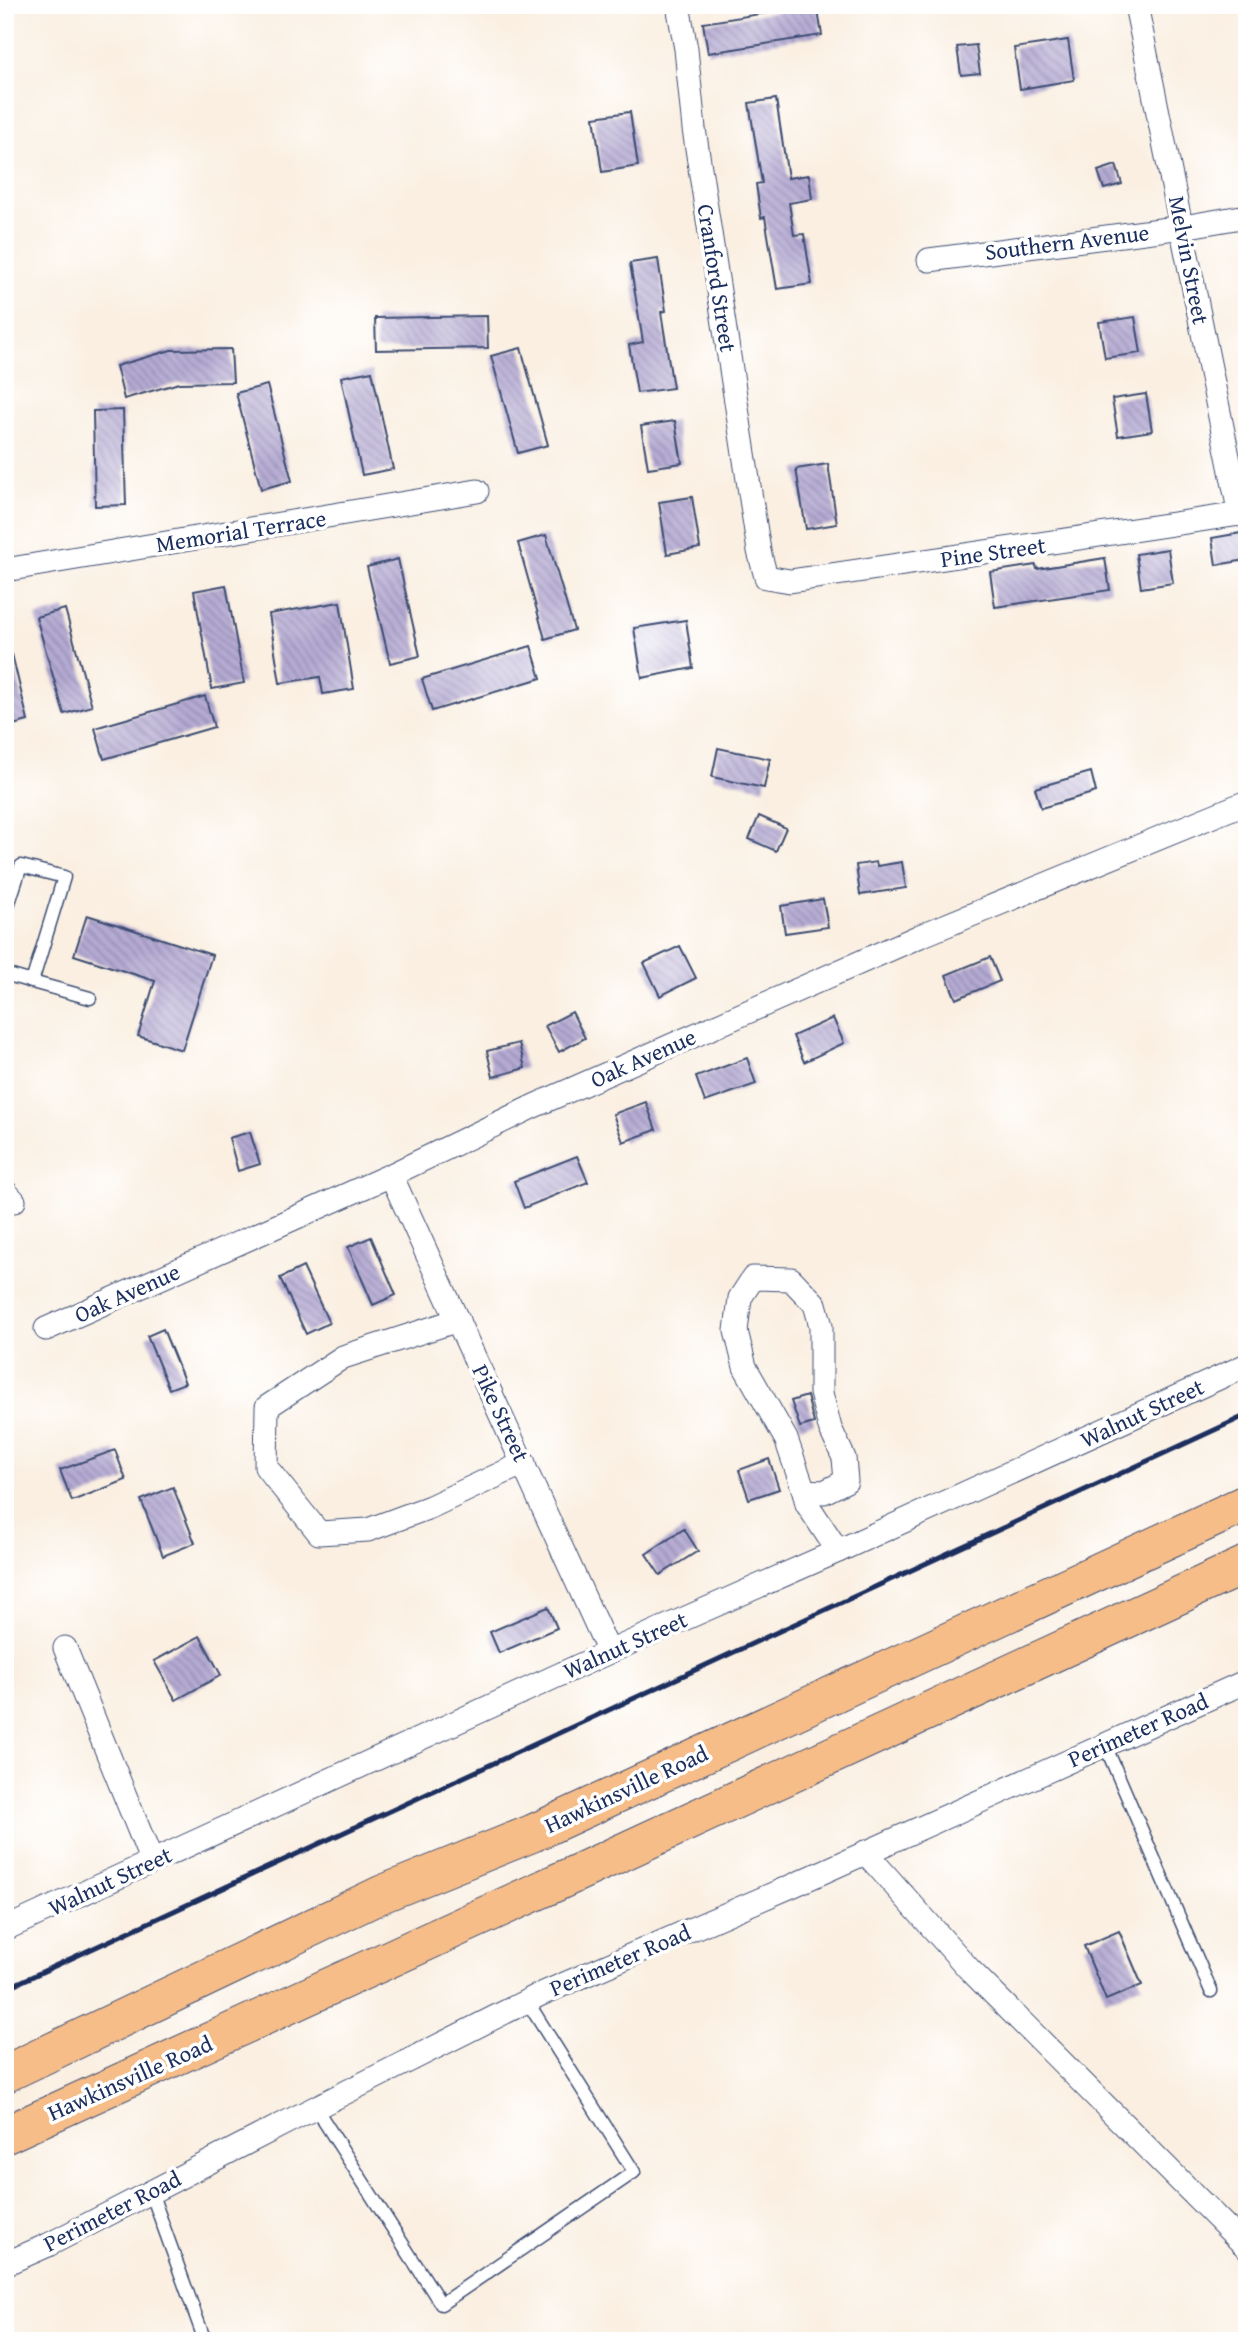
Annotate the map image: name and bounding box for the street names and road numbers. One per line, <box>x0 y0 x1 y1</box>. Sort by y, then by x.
street label: Melvin Street <box>1161 193 1218 327</box>
street label: Cranford Street <box>690 202 745 354</box>
street label: Southern Avenue <box>983 215 1151 268</box>
street label: Memorial Terrace <box>153 501 328 560</box>
street label: Pine Street <box>938 528 1048 575</box>
street label: Oak Avenue <box>585 1020 701 1095</box>
street label: Oak Avenue <box>69 1255 185 1330</box>
street label: Pike Street <box>465 1359 538 1467</box>
street label: Walnut Street <box>1075 1370 1209 1456</box>
street label: Walnut Street <box>557 1602 692 1687</box>
street label: Perimeter Road <box>1062 1684 1214 1775</box>
street label: Hawkinsville Road <box>539 1736 714 1841</box>
street label: Walnut Street <box>43 1838 177 1924</box>
street label: Perimeter Road <box>544 1915 696 2004</box>
street label: Hawkinsville Road <box>42 2026 218 2129</box>
street label: Perimeter Road <box>37 2161 187 2259</box>

